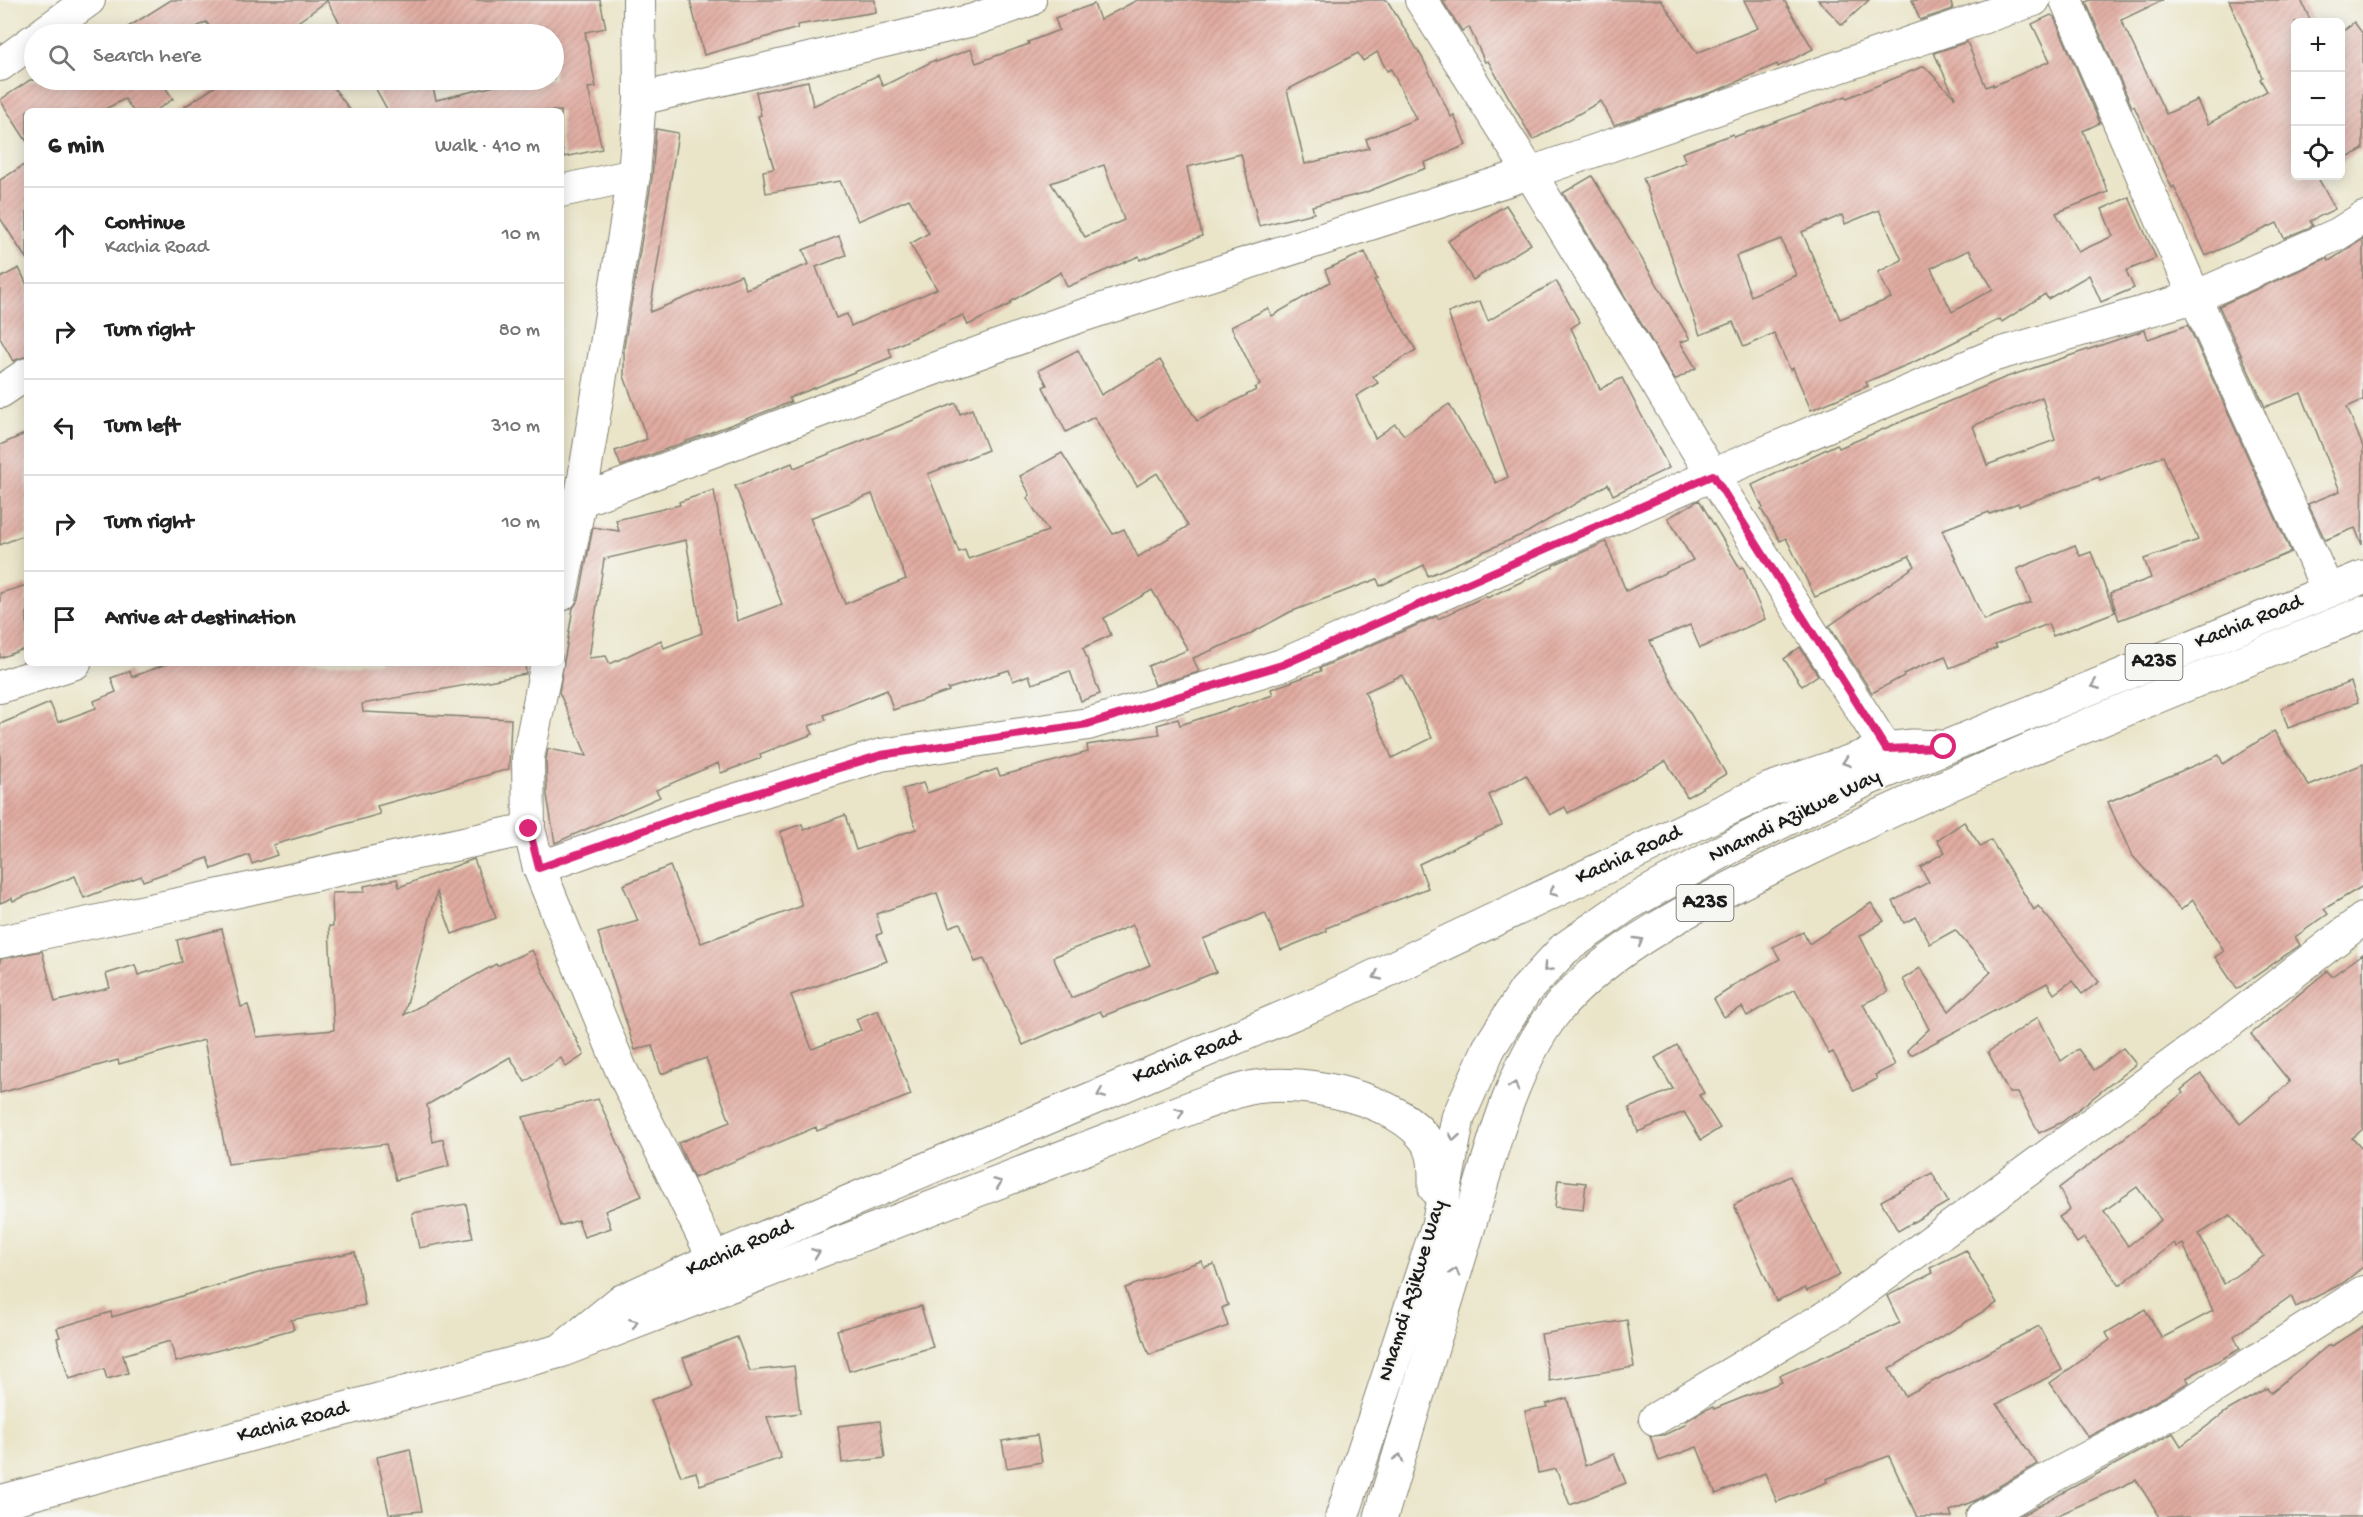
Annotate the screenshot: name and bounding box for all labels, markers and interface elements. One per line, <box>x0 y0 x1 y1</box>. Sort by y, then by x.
map controls <box>2291 18 2345 180</box>
button: + <box>2291 18 2345 72</box>
search box <box>24 24 564 90</box>
icon: search <box>45 41 78 74</box>
text: Search here <box>93 44 201 70</box>
button: − <box>2291 72 2345 126</box>
button: locate <box>2291 126 2345 180</box>
text: 6 min <box>48 132 104 163</box>
text: Walk · 410 m <box>435 136 540 159</box>
text: Continue <box>105 211 185 237</box>
icon: ahead <box>48 219 81 252</box>
text: 10 m <box>502 224 540 247</box>
text: Kachia Road <box>105 237 209 260</box>
icon: right <box>48 315 81 348</box>
text: Turn right <box>105 318 193 344</box>
text: 80 m <box>499 320 540 343</box>
icon: left <box>48 411 81 444</box>
text: Turn left <box>105 414 179 440</box>
text: 310 m <box>491 416 540 439</box>
icon: right <box>48 507 81 540</box>
text: Turn right <box>105 510 193 536</box>
text: 10 m <box>502 512 540 535</box>
street label: Kachia Road <box>2191 589 2309 656</box>
icon: arrive <box>48 603 81 636</box>
text: Arrive at destination <box>105 606 295 632</box>
road number: A235 <box>2126 644 2182 680</box>
one-way arrow <box>2090 678 2101 691</box>
route start <box>1930 733 1956 759</box>
one-way arrow <box>1841 755 1852 768</box>
street label: Nnamdi Azikwe Way <box>1705 764 1885 870</box>
route end <box>515 815 541 841</box>
street label: Kachia Road <box>1572 819 1688 892</box>
one-way arrow <box>1549 884 1560 896</box>
road number: A235 <box>1676 885 1734 921</box>
one-way arrow <box>1633 936 1643 948</box>
one-way arrow <box>1543 961 1554 972</box>
one-way arrow <box>1372 968 1383 980</box>
street label: Kachia Road <box>1129 1024 1247 1091</box>
one-way arrow <box>1507 1081 1520 1092</box>
one-way arrow <box>1097 1087 1108 1099</box>
one-way arrow <box>1173 1107 1184 1119</box>
one-way arrow <box>1448 1131 1461 1141</box>
one-way arrow <box>992 1178 1003 1190</box>
street label: Nnamdi Azikwe Way <box>1373 1197 1453 1385</box>
street label: Kachia Road <box>683 1213 799 1284</box>
one-way arrow <box>810 1248 821 1260</box>
one-way arrow <box>1448 1267 1460 1277</box>
one-way arrow <box>628 1317 639 1330</box>
street label: Kachia Road <box>235 1395 353 1450</box>
one-way arrow <box>1392 1453 1404 1464</box>

